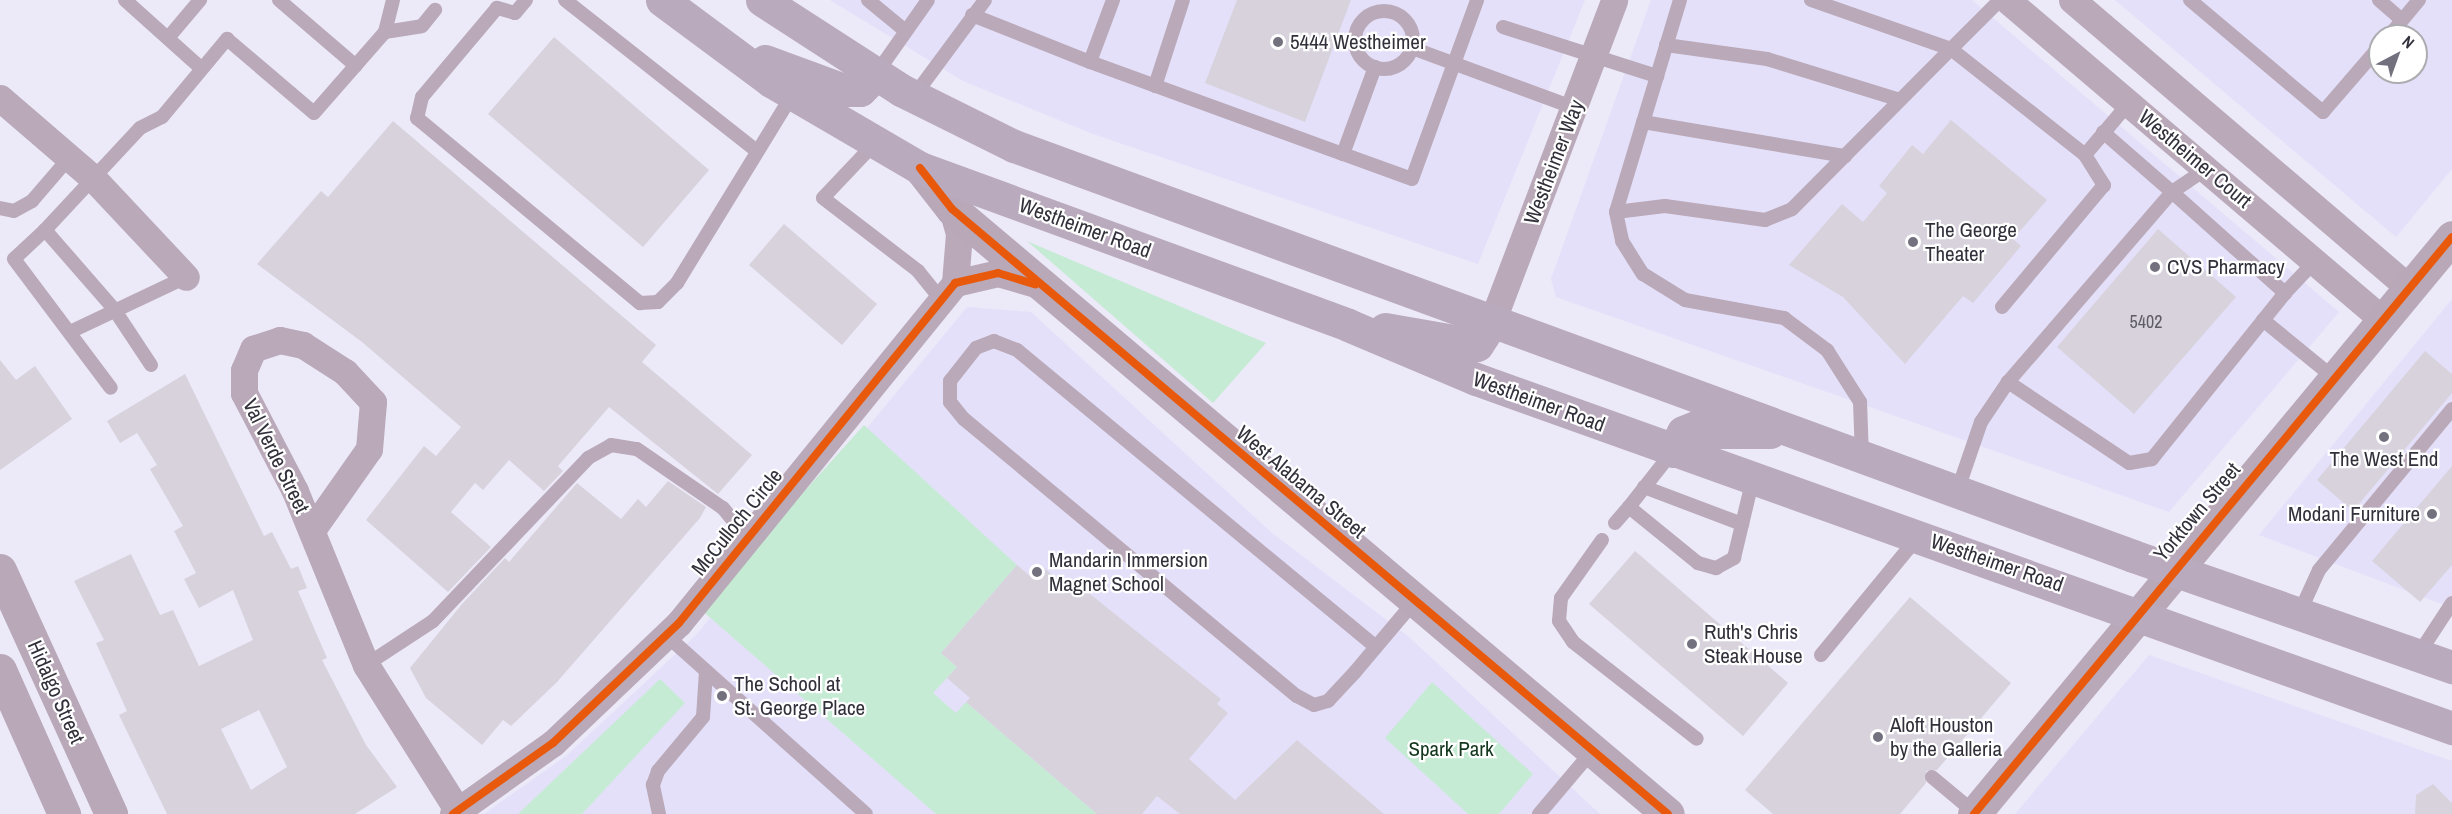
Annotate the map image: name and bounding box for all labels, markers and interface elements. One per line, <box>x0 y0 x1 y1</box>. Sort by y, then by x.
north arrow <box>2368 24 2428 84</box>
place label: 5444 Westheimer <box>1290 29 1426 55</box>
text: N <box>2398 31 2419 53</box>
marker: 5444 Westheimer <box>1271 35 1285 49</box>
street label: Westheimer Way <box>1519 96 1589 228</box>
street label: Westheimer Court <box>2134 105 2256 213</box>
street label: Westheimer Road <box>1016 192 1154 264</box>
place label: The George Theater <box>1925 217 2017 267</box>
marker: The George Theater <box>1906 235 1920 249</box>
place label: CVS Pharmacy <box>2167 254 2285 280</box>
marker: CVS Pharmacy <box>2148 260 2162 274</box>
house number: 5402 <box>2130 311 2162 333</box>
street label: Westheimer Road <box>1470 366 1608 438</box>
street label: Val Verde Street <box>237 395 315 517</box>
street label: West Alabama Street <box>1231 420 1371 544</box>
marker: The West End <box>2377 430 2391 444</box>
place label: The West End <box>2330 446 2438 472</box>
street label: Yorktown Street <box>2148 457 2246 567</box>
street label: McCulloch Circle <box>686 464 788 580</box>
place label: Modani Furniture <box>2288 501 2420 527</box>
marker: Modani Furniture <box>2425 507 2439 521</box>
street label: Westheimer Road <box>1927 529 2067 597</box>
place label: Mandarin Immersion Magnet School <box>1049 547 1208 597</box>
marker: Mandarin Immersion Magnet School <box>1030 565 1044 579</box>
place label: Ruth's Chris Steak House <box>1704 619 1803 669</box>
street label: Hidalgo Street <box>22 637 90 747</box>
marker: Ruth's Chris Steak House <box>1685 637 1699 651</box>
place label: The School at St. George Place <box>734 671 865 721</box>
marker: The School at St. George Place <box>715 689 729 703</box>
place label: Aloft Houston by the Galleria <box>1890 712 2002 762</box>
marker: Aloft Houston by the Galleria <box>1871 730 1885 744</box>
park label: Spark Park <box>1408 736 1494 762</box>

